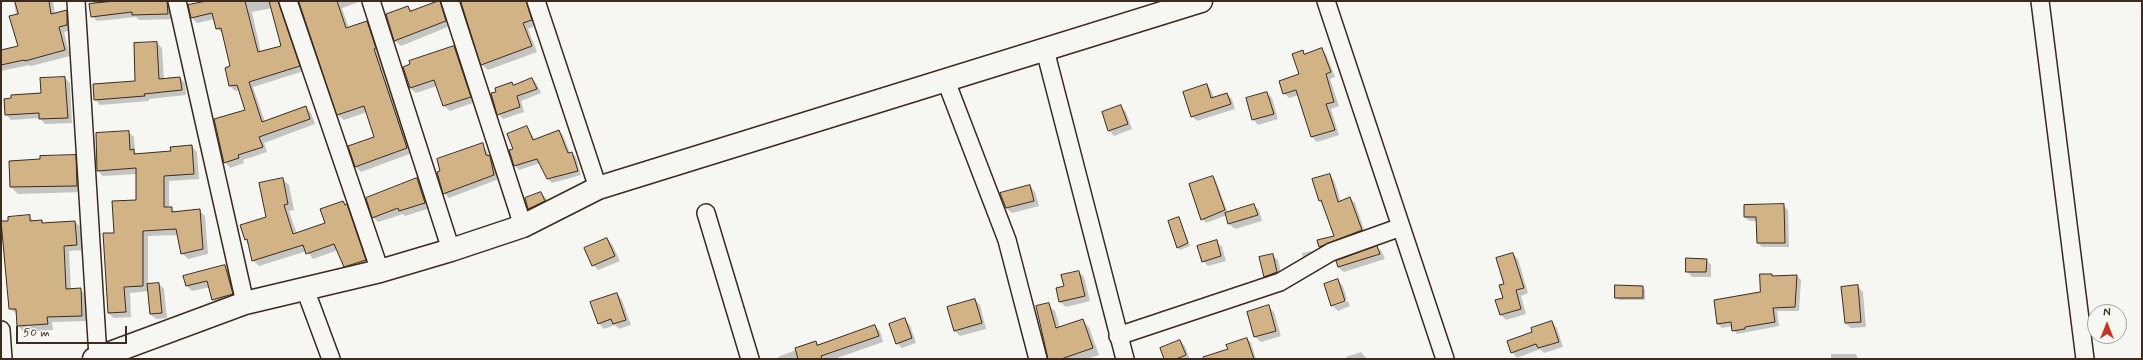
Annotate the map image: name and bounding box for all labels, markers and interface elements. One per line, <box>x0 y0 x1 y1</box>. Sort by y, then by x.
north arrow <box>2087 304 2127 344</box>
text: N <box>2103 306 2111 320</box>
scale bar <box>18 318 129 344</box>
text: 50 m <box>23 325 50 341</box>

